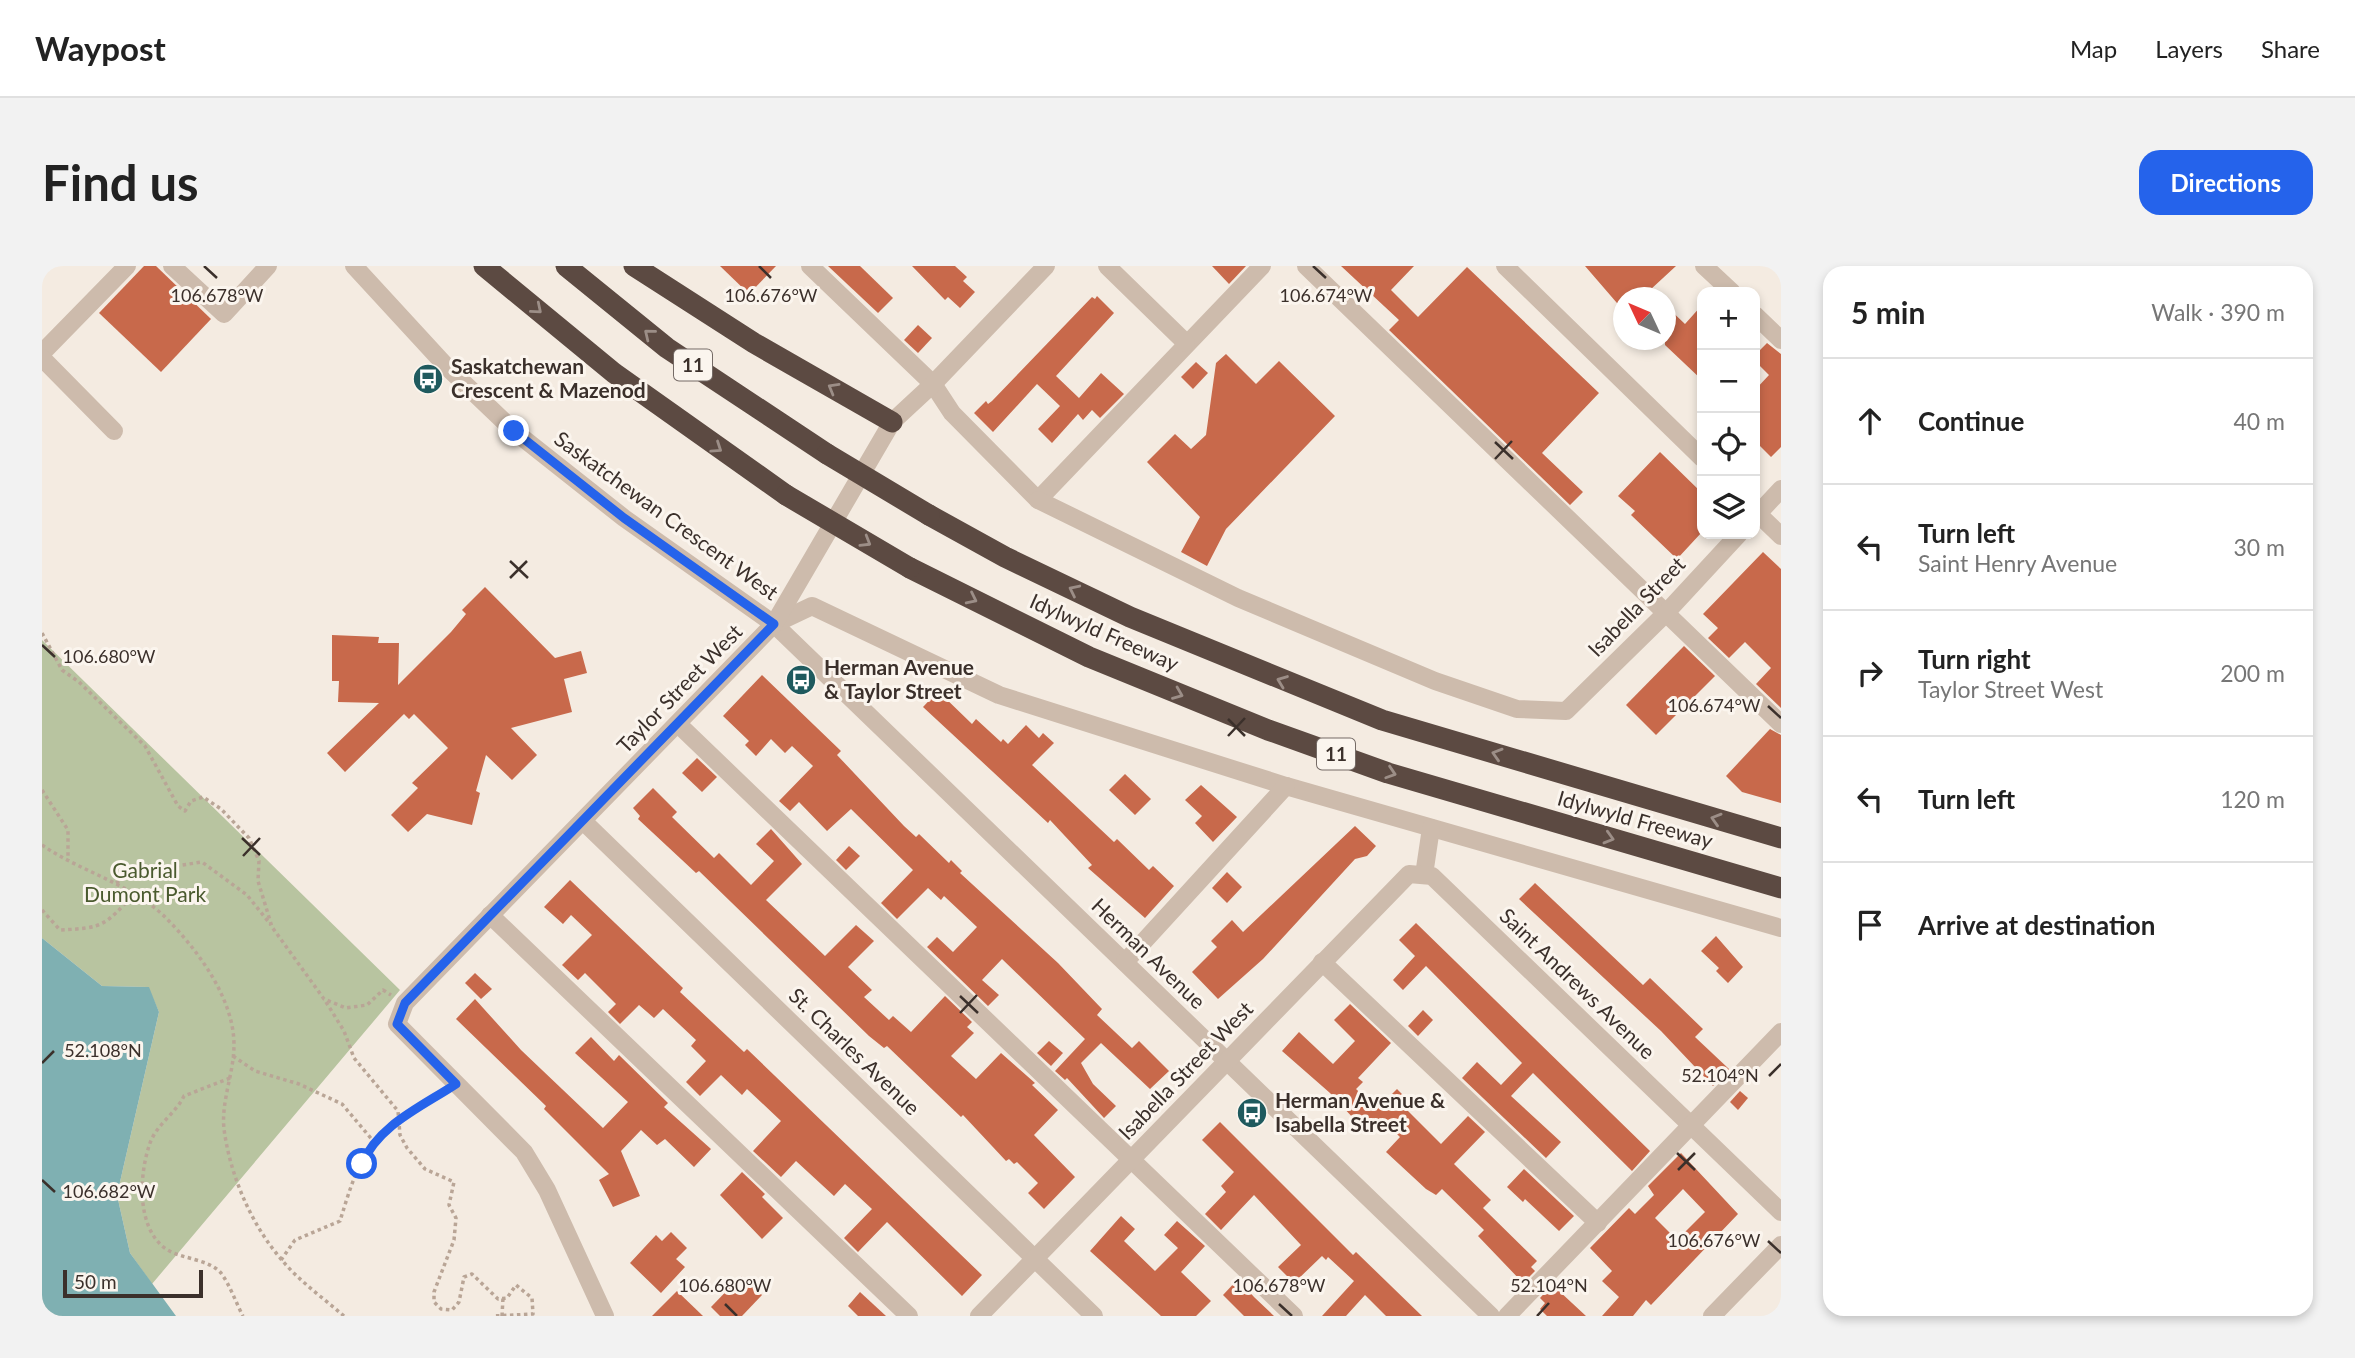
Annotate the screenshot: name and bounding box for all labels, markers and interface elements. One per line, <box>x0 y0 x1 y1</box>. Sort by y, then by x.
text: Waypost <box>35 28 166 68</box>
text: Map <box>2070 34 2117 63</box>
text: Layers <box>2155 34 2223 63</box>
text: Share <box>2261 34 2320 63</box>
button: Directions <box>2139 150 2313 215</box>
text: Find us <box>42 153 199 211</box>
text: 106.678°W <box>171 284 264 306</box>
text: 106.676°W <box>725 284 818 306</box>
text: 106.674°W <box>1280 284 1373 306</box>
north arrow <box>1613 287 1676 350</box>
map controls <box>1697 287 1760 539</box>
button: + <box>1697 287 1760 350</box>
text: 5 min <box>1851 294 1925 330</box>
text: Walk · 390 m <box>2151 298 2285 326</box>
one-way arrow <box>529 301 541 314</box>
one-way arrow <box>645 329 657 342</box>
road number: 11 <box>674 349 712 380</box>
button: − <box>1697 350 1760 413</box>
place label: Saskatchewan Crescent & Mazenod <box>451 353 646 402</box>
bus stop icon: Saskatchewan Crescent & Mazenod <box>411 362 445 396</box>
one-way arrow <box>827 384 840 397</box>
icon: ahead <box>1851 402 1889 440</box>
text: Continue <box>1918 405 2024 437</box>
text: 40 m <box>2234 407 2285 435</box>
button: locate <box>1697 413 1760 476</box>
route end <box>498 415 529 446</box>
street label: Saskatchewan Crescent West <box>550 425 784 605</box>
one-way arrow <box>709 440 722 452</box>
button: layers <box>1697 476 1760 539</box>
text: Turn left <box>1918 517 2015 549</box>
icon: left <box>1851 528 1889 566</box>
text: 30 m <box>2234 533 2285 561</box>
one-way arrow <box>858 534 871 547</box>
text: Saint Henry Avenue <box>1918 549 2117 577</box>
street label: Isabella Street <box>1582 551 1690 661</box>
one-way arrow <box>1069 584 1081 598</box>
street label: Idylwyld Freeway <box>1026 588 1183 676</box>
one-way arrow <box>964 590 977 604</box>
street label: Taylor Street West <box>611 618 747 757</box>
text: Turn right <box>1918 643 2031 675</box>
text: 106.680°W <box>63 645 156 667</box>
place label: Herman Avenue & Taylor Street <box>824 654 974 703</box>
icon: right <box>1851 654 1889 692</box>
text: 200 m <box>2220 659 2285 687</box>
bus stop icon: Herman Avenue & Taylor Street <box>784 663 818 697</box>
one-way arrow <box>1277 675 1289 689</box>
text: Taylor Street West <box>1918 675 2103 703</box>
one-way arrow <box>1171 685 1183 699</box>
text: 106.674°W <box>1668 694 1761 716</box>
road number: 11 <box>1317 738 1355 769</box>
one-way arrow <box>1492 747 1504 762</box>
one-way arrow <box>1385 765 1397 779</box>
icon: left <box>1851 780 1889 818</box>
text: Turn left <box>1918 783 2015 815</box>
street label: Idylwyld Freeway <box>1555 784 1716 853</box>
text: 120 m <box>2220 785 2285 813</box>
one-way arrow <box>1710 812 1722 827</box>
one-way arrow <box>1603 829 1615 844</box>
park label: Gabrial Dumont Park <box>84 857 206 906</box>
street label: Herman Avenue <box>1087 893 1211 1013</box>
street label: Saint Andrews Avenue <box>1495 902 1661 1063</box>
icon: arrive <box>1851 906 1889 944</box>
text: Arrive at destination <box>1918 909 2155 941</box>
street label: St. Charles Avenue <box>785 982 926 1120</box>
street label: Isabella Street West <box>1113 995 1258 1144</box>
text: 52.108°N <box>64 1039 142 1061</box>
text: 52.104°N <box>1681 1064 1759 1086</box>
place label: Herman Avenue & Isabella Street <box>1275 1087 1446 1136</box>
bus stop icon: Herman Avenue & Isabella Street <box>1235 1096 1269 1130</box>
route start <box>346 1148 377 1179</box>
text: 106.682°W <box>63 1180 156 1202</box>
text: 106.676°W <box>1668 1229 1761 1251</box>
scale bar <box>63 1267 203 1299</box>
text: 50 m <box>74 1270 117 1293</box>
text: 106.680°W <box>679 1274 772 1296</box>
text: 106.678°W <box>1233 1274 1326 1296</box>
text: 52.104°N <box>1510 1274 1588 1296</box>

